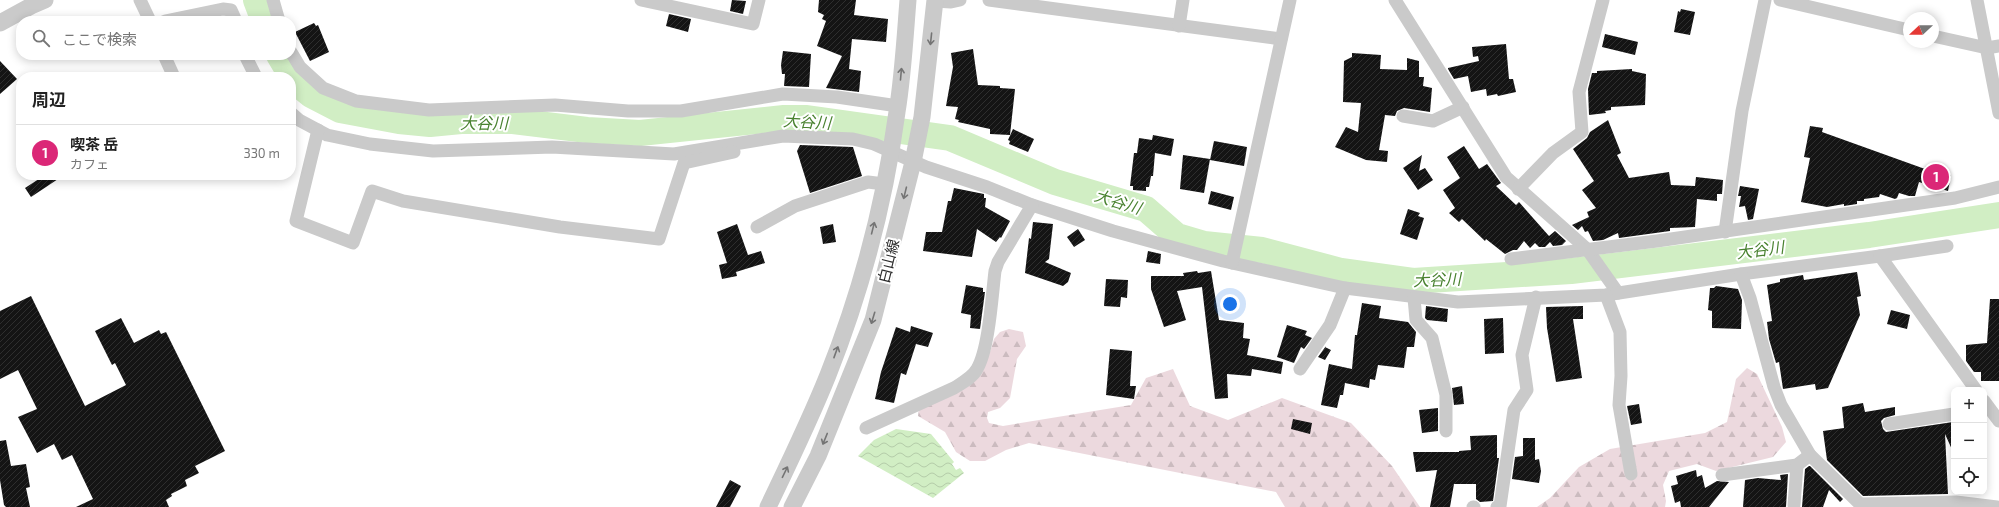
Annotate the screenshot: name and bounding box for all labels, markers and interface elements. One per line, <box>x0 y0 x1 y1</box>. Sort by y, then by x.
north arrow <box>1903 12 1939 48</box>
search box <box>16 16 296 60</box>
icon: search <box>30 27 52 49</box>
text: ここで検索 <box>62 30 137 48</box>
one-way arrow <box>927 32 935 45</box>
one-way arrow <box>897 68 905 81</box>
text: 周辺 <box>32 89 66 109</box>
water label: 大谷川 <box>783 110 833 132</box>
water label: 大谷川 <box>460 113 510 132</box>
text: 喫茶 岳 <box>70 135 118 153</box>
text: 1 <box>42 145 48 161</box>
text: 330 m <box>243 145 280 161</box>
text: カフェ <box>70 156 109 172</box>
pin: 1 <box>1923 162 1949 192</box>
water label: 大谷川 <box>1092 185 1146 218</box>
one-way arrow <box>901 186 909 199</box>
one-way arrow <box>870 222 878 235</box>
water label: 大谷川 <box>1735 236 1787 261</box>
street label: 白山線 <box>874 237 902 285</box>
water label: 大谷川 <box>1413 269 1463 289</box>
your location <box>1220 294 1240 314</box>
one-way arrow <box>869 312 876 325</box>
one-way arrow <box>833 347 841 359</box>
map controls <box>1951 387 1987 495</box>
button: + <box>1951 387 1987 423</box>
button: − <box>1951 423 1987 459</box>
one-way arrow <box>821 433 829 445</box>
button: locate <box>1951 459 1987 495</box>
one-way arrow <box>782 466 789 478</box>

